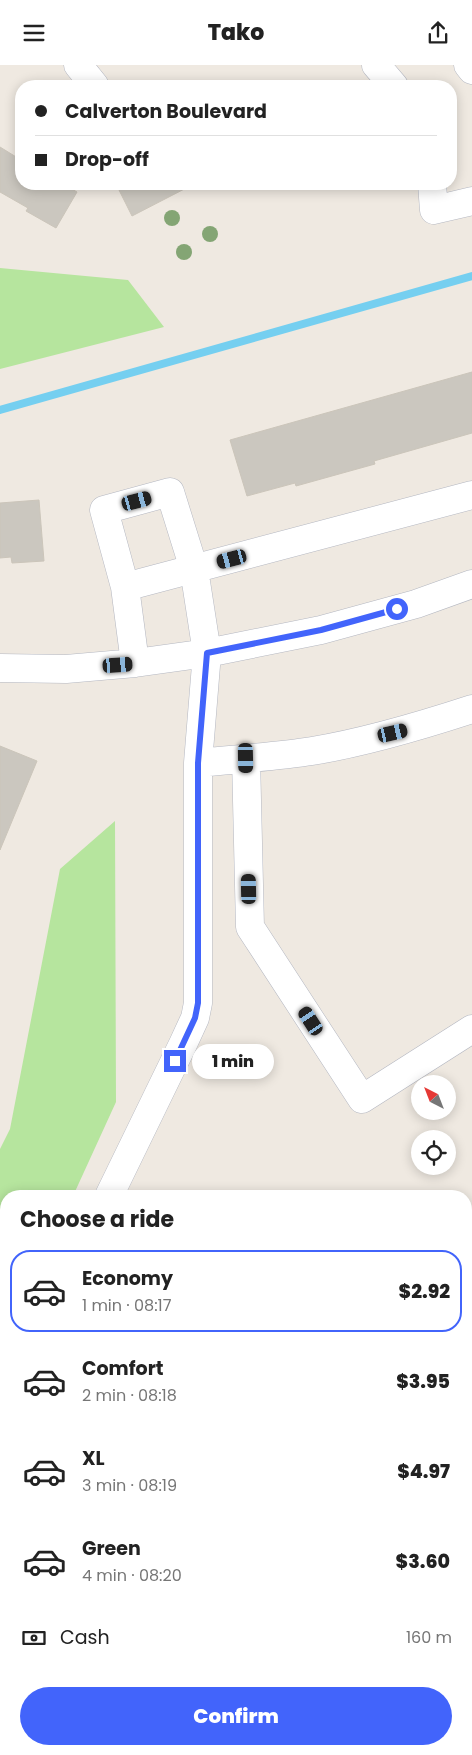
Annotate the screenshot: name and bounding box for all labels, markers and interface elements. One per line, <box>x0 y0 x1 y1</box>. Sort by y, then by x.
text: Tako <box>208 17 264 48</box>
icon: menu <box>20 19 48 47</box>
icon: share <box>424 19 452 47</box>
text: Calverton Boulevard <box>65 98 267 125</box>
text: Drop-off <box>65 146 149 173</box>
car <box>120 490 153 512</box>
car <box>215 548 248 570</box>
route start <box>386 598 408 620</box>
car <box>102 656 133 674</box>
car <box>376 722 409 744</box>
car <box>238 743 253 773</box>
car <box>241 874 256 904</box>
car <box>296 1004 325 1038</box>
callout: 1 min <box>192 1043 275 1079</box>
route end <box>164 1050 186 1072</box>
text: 1 min <box>212 1050 254 1073</box>
north arrow <box>411 1075 456 1120</box>
map controls <box>411 1075 456 1175</box>
button: locate <box>411 1130 456 1175</box>
text: Choose a ride <box>20 1204 174 1235</box>
text: Economy <box>82 1265 173 1292</box>
icon: car <box>22 1269 67 1314</box>
text: $2.92 <box>399 1278 450 1305</box>
text: 1 min · 08:17 <box>82 1294 171 1317</box>
text: Comfort <box>82 1355 164 1382</box>
icon: car <box>22 1359 67 1404</box>
text: $3.95 <box>396 1368 450 1395</box>
text: 2 min · 08:18 <box>82 1384 177 1407</box>
text: XL <box>82 1445 105 1472</box>
icon: car <box>22 1449 67 1494</box>
text: $4.97 <box>397 1458 450 1485</box>
text: 3 min · 08:19 <box>82 1474 177 1497</box>
text: Green <box>82 1535 141 1562</box>
icon: car <box>22 1539 67 1584</box>
text: $3.60 <box>396 1548 450 1575</box>
text: 4 min · 08:20 <box>82 1564 182 1587</box>
icon: cash <box>20 1624 48 1652</box>
text: Cash <box>60 1624 110 1651</box>
text: 160 m <box>406 1626 452 1649</box>
button: Confirm <box>20 1687 452 1745</box>

